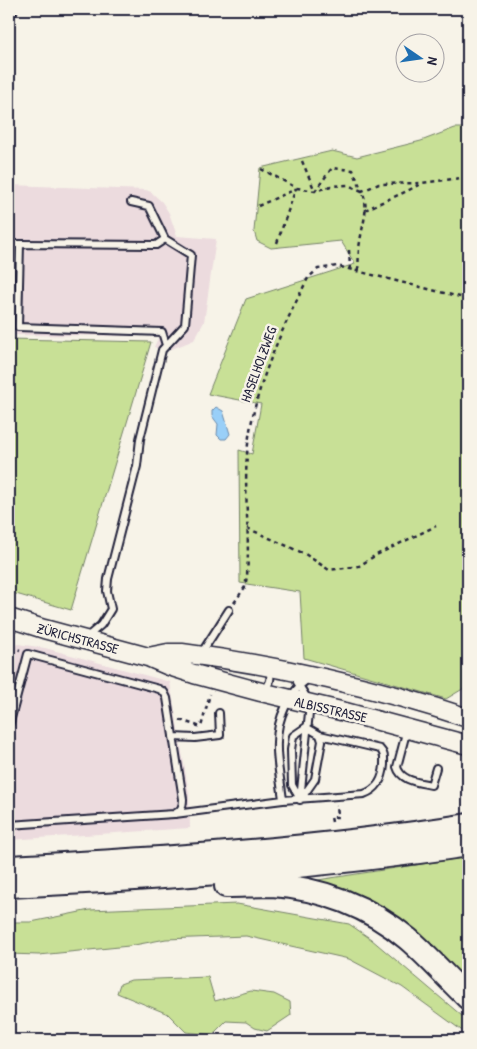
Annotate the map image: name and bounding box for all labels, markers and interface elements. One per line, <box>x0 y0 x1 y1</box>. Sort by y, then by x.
north arrow <box>394 32 444 82</box>
text: N <box>423 55 443 67</box>
street label: HASELHOLZWEG <box>235 323 281 405</box>
street label: ZÜRICHSTRASSE <box>35 618 121 658</box>
street label: ALBISSTRASSE <box>293 691 369 727</box>

